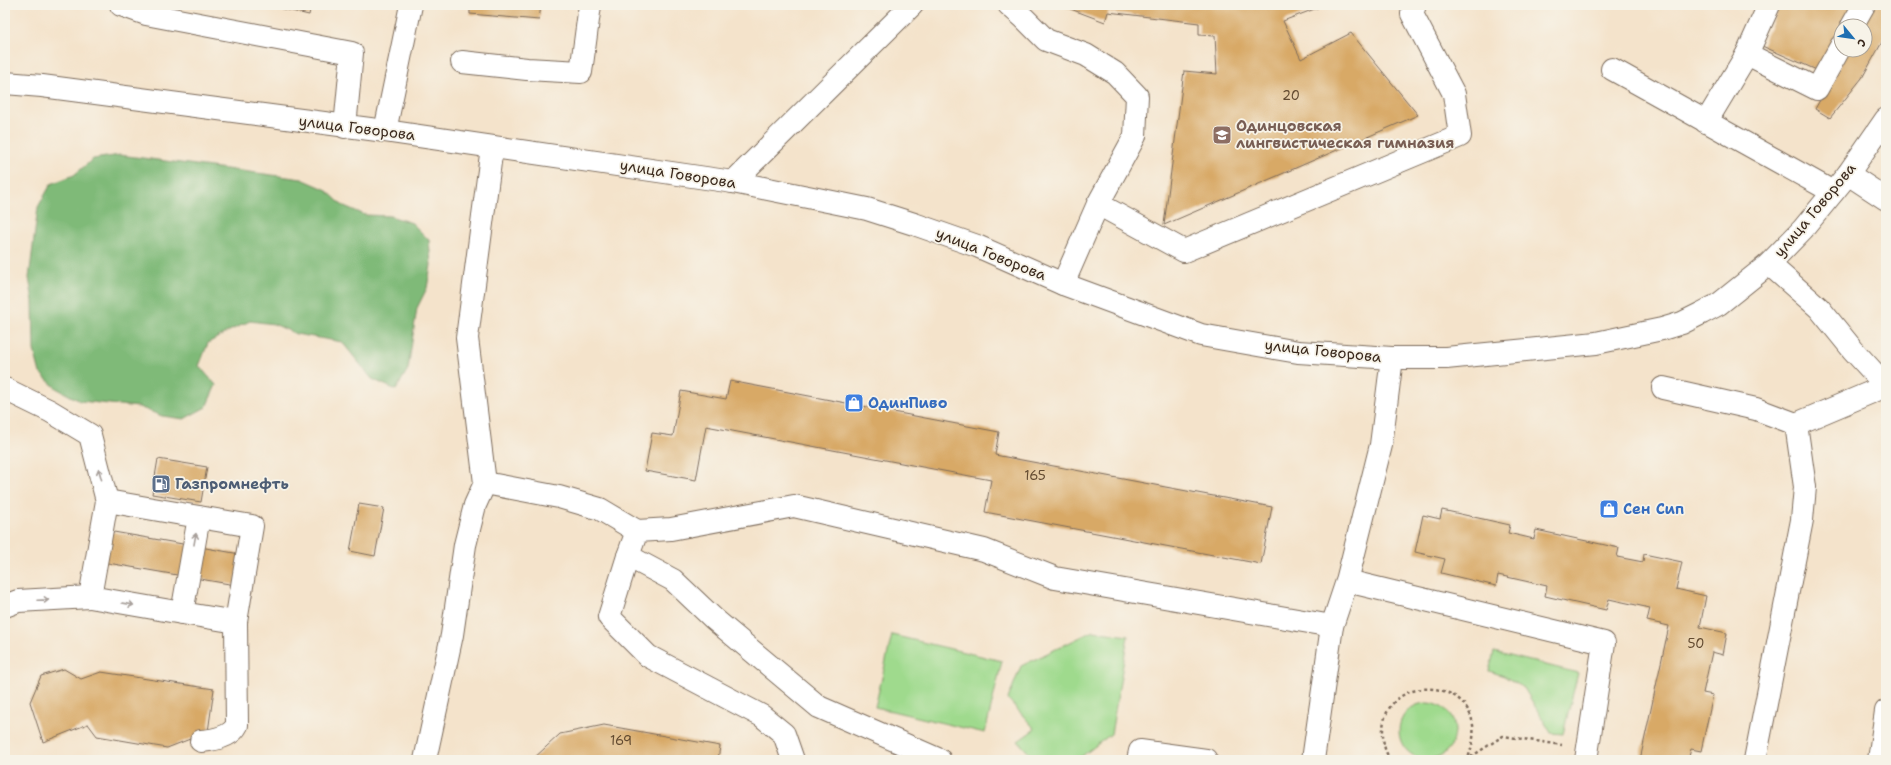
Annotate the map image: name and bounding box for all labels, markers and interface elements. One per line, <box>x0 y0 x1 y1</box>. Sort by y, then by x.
north arrow <box>1833 18 1873 58</box>
text: С <box>1853 36 1870 49</box>
house number: 20 <box>1282 87 1300 104</box>
street label: улица Говорова <box>298 111 417 145</box>
place label: Одинцовская лингвистическая гимназия <box>1236 116 1454 153</box>
school or university icon: Одинцовская лингвистическая гимназия <box>1211 124 1233 146</box>
street label: улица Говорова <box>618 155 738 193</box>
street label: улица Говорова <box>1770 158 1861 261</box>
street label: улица Говорова <box>933 223 1050 285</box>
street label: улица Говорова <box>1264 335 1383 367</box>
shop icon: ОдинПиво <box>843 392 865 414</box>
place label: ОдинПиво <box>868 393 948 413</box>
house number: 165 <box>1024 467 1046 484</box>
one-way arrow <box>96 468 103 481</box>
fuel station icon: Газпромнефть <box>150 473 172 495</box>
place label: Газпромнефть <box>175 474 289 494</box>
shop icon: Сен Сип <box>1598 498 1620 520</box>
place label: Сен Сип <box>1623 499 1684 519</box>
one-way arrow <box>191 532 199 545</box>
one-way arrow <box>36 596 49 604</box>
one-way arrow <box>121 600 134 608</box>
house number: 50 <box>1688 635 1704 652</box>
house number: 169 <box>610 732 632 749</box>

